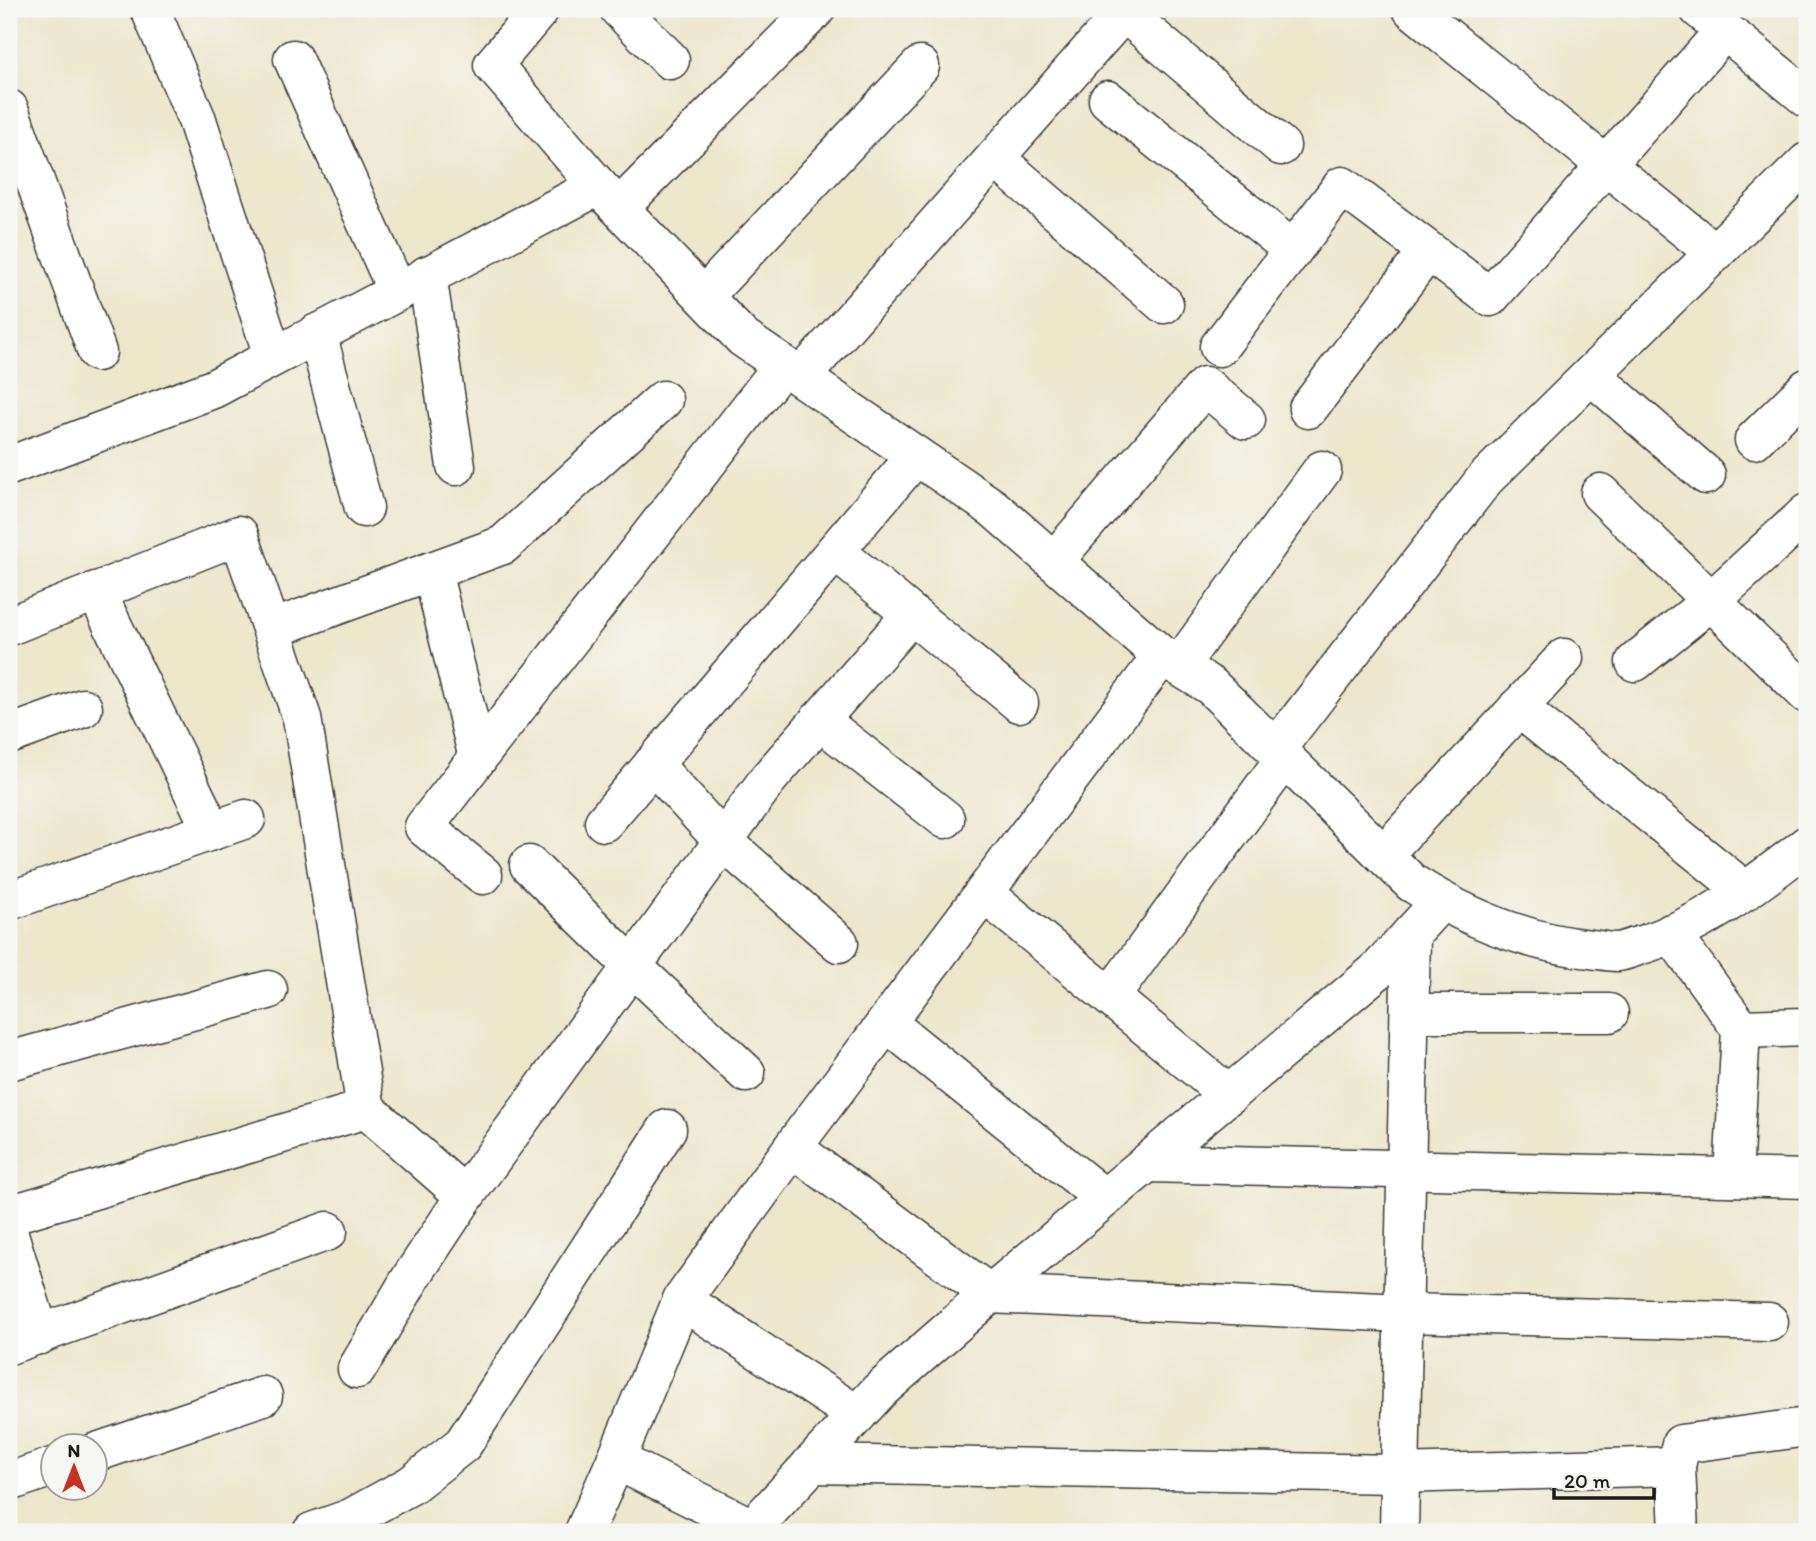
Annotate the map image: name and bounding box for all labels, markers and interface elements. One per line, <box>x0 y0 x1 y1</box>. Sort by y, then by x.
north arrow <box>38 1432 108 1502</box>
text: N <box>68 1439 80 1462</box>
scale bar <box>1554 1457 1653 1501</box>
text: 20 m <box>1564 1468 1611 1493</box>

